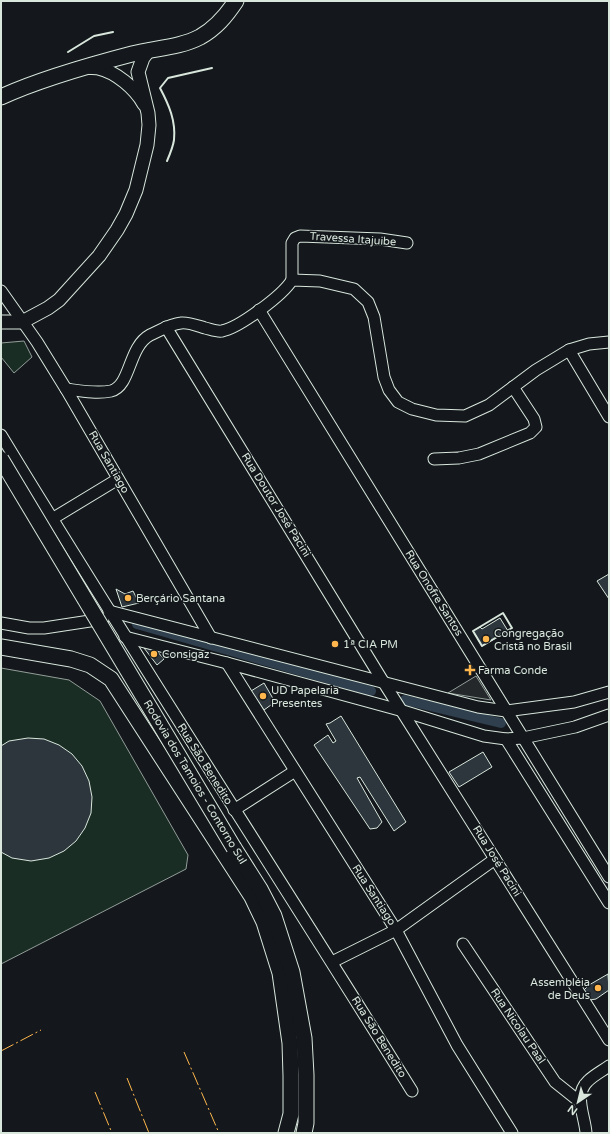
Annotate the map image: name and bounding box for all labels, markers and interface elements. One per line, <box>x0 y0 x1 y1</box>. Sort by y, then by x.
street label: Travessa Itajuibe <box>309 229 397 249</box>
street label: Rua Santiago <box>86 429 132 496</box>
street label: Rua Doutor José Pacini <box>239 451 313 559</box>
street label: Rua Onofre Santos <box>402 548 466 638</box>
place label: Berçário Santana <box>136 592 225 605</box>
marker: Berçário Santana <box>123 593 133 603</box>
place label: Congregação Cristã no Brasil <box>494 627 572 653</box>
marker: Congregação Cristã no Brasil <box>481 634 491 644</box>
place label: 1ª CIA PM <box>343 638 398 651</box>
marker: 1ª CIA PM <box>330 639 340 649</box>
place label: Consigaz <box>162 648 210 661</box>
marker: Consigaz <box>149 649 159 659</box>
place label: Farma Conde <box>478 664 547 677</box>
marker: Farma Conde <box>465 665 475 675</box>
place label: UD Papelaria Presentes <box>271 684 339 710</box>
marker: UD Papelaria Presentes <box>258 691 268 701</box>
street label: Rodovia dos Tamoios - Contorno Sul <box>141 698 249 866</box>
street label: Rua São Benedito <box>175 721 235 807</box>
street label: Rua José Pacini <box>470 823 524 899</box>
street label: Rua Santiago <box>350 862 399 928</box>
place label: Assembléia de Deus <box>530 976 590 1002</box>
marker: Assembléia de Deus <box>593 983 603 993</box>
street label: Rua Nicolau Paal <box>488 986 548 1066</box>
street label: Rua São Benedito <box>349 994 409 1080</box>
north arrow <box>558 1082 598 1122</box>
text: N <box>565 1102 580 1118</box>

